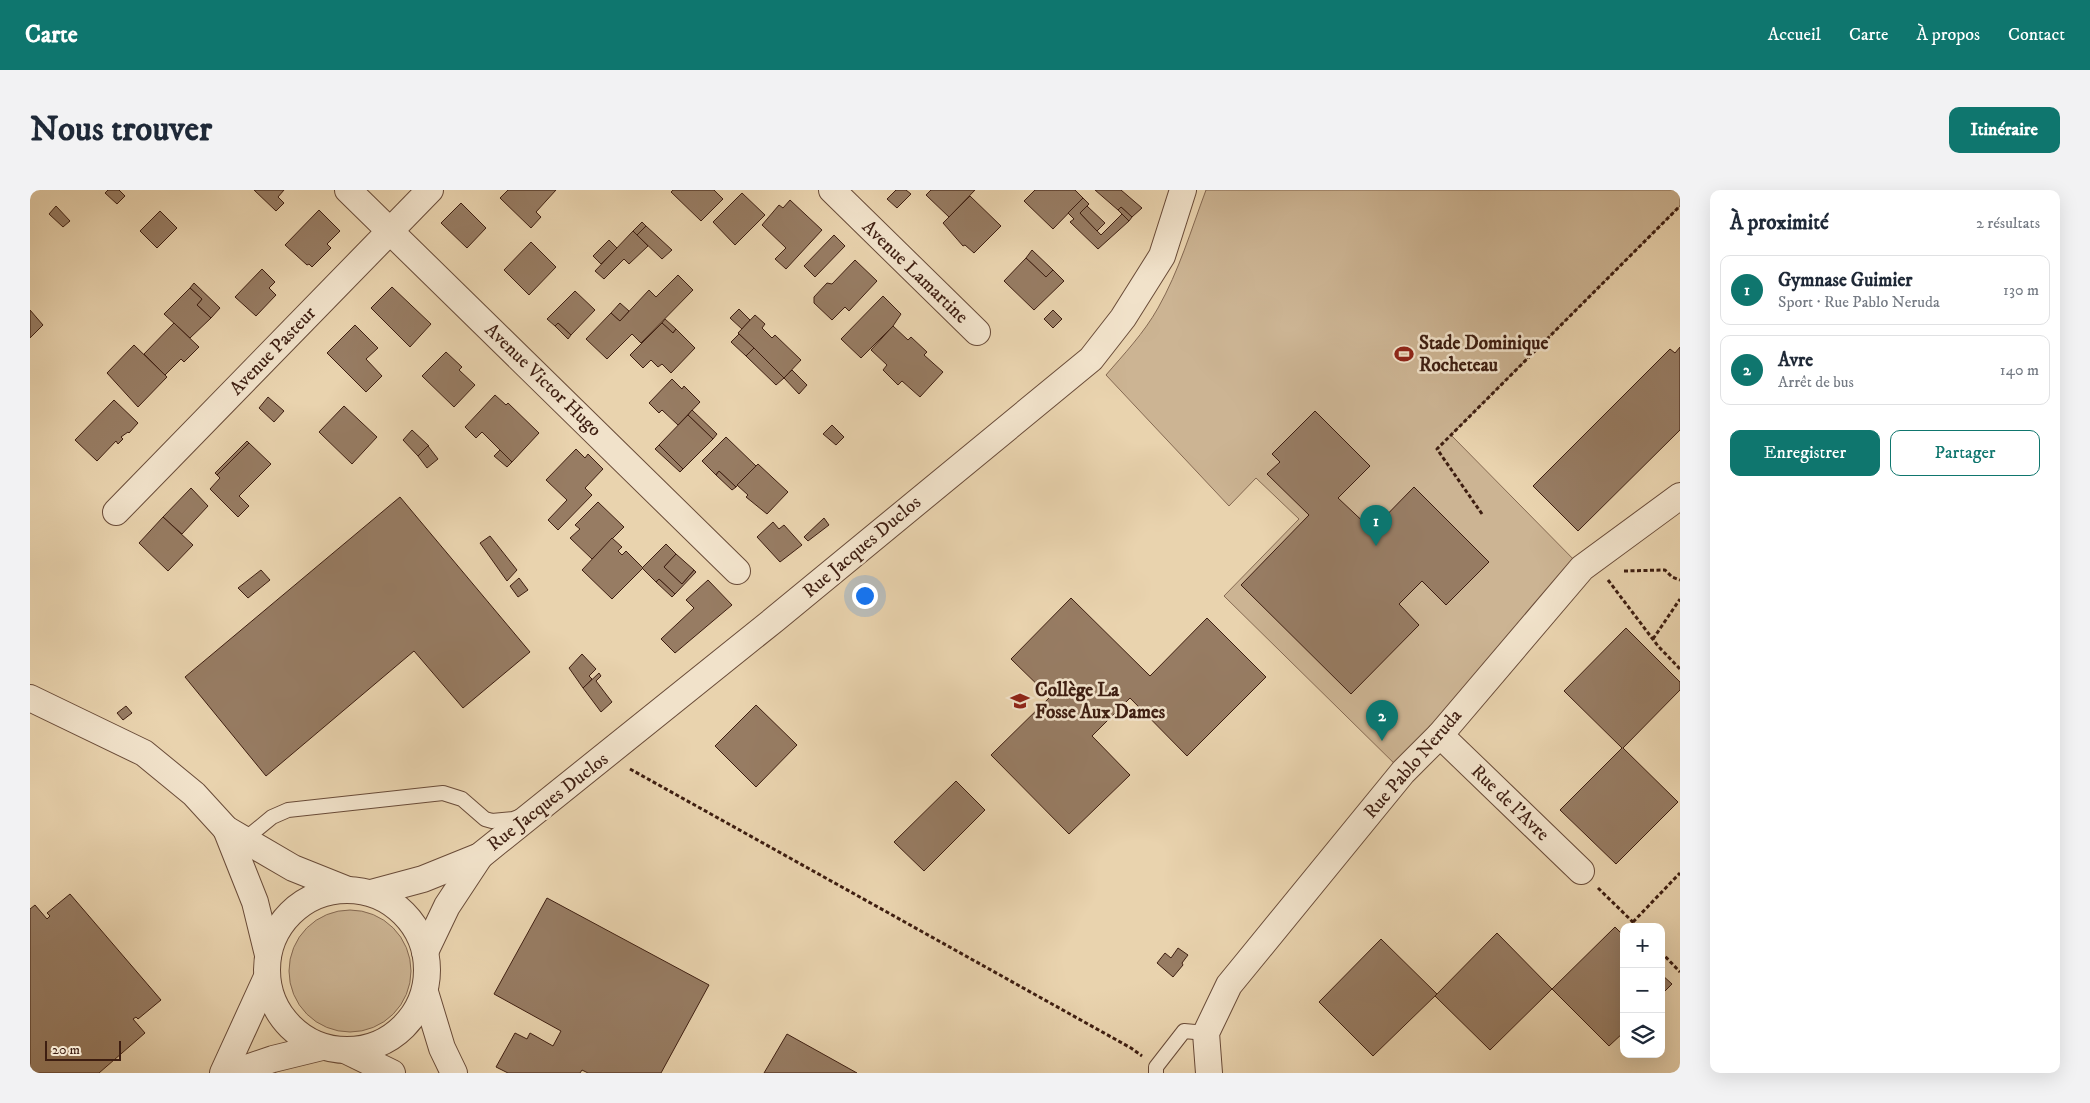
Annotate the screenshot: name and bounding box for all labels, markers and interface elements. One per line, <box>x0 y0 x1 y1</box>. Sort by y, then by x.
text: Carte <box>25 20 78 50</box>
text: Accueil <box>1768 24 1821 46</box>
text: Carte <box>1849 24 1888 46</box>
text: À propos <box>1916 24 1980 46</box>
text: Contact <box>2008 24 2065 46</box>
button: Itinéraire <box>1949 107 2060 153</box>
text: Nous trouver <box>30 108 212 152</box>
text: À proximité <box>1730 210 1829 236</box>
text: 2 résultats <box>1976 213 2040 233</box>
street label: Avenue Lamartine <box>857 216 973 329</box>
text: Gymnase Guimier <box>1778 269 1912 292</box>
text: 1 <box>1744 280 1750 300</box>
text: 130 m <box>2003 280 2039 300</box>
text: Sport · Rue Pablo Neruda <box>1778 292 1940 312</box>
street label: Avenue Pasteur <box>225 302 321 400</box>
street label: Avenue Victor Hugo <box>480 318 606 442</box>
place label: Stade Dominique Rocheteau <box>1419 332 1549 377</box>
sports icon: Stade Dominique Rocheteau <box>1393 343 1415 365</box>
text: Avre <box>1778 349 1813 372</box>
text: 2 <box>1743 360 1751 380</box>
text: 140 m <box>2000 360 2039 380</box>
text: Arrêt de bus <box>1778 372 1854 392</box>
button: Enregistrer <box>1730 430 1880 476</box>
button: Partager <box>1890 430 2040 476</box>
street label: Rue Jacques Duclos <box>798 491 926 604</box>
pin: 1 <box>1360 505 1392 546</box>
your location <box>852 583 878 609</box>
place label: Collège La Fosse Aux Dames <box>1035 679 1166 724</box>
school or university icon: Collège La Fosse Aux Dames <box>1009 690 1031 712</box>
pin: 2 <box>1366 700 1398 741</box>
street label: Rue Pablo Neruda <box>1359 705 1467 823</box>
street label: Rue Jacques Duclos <box>483 748 614 857</box>
street label: Rue de l'Avre <box>1466 760 1554 846</box>
map controls <box>1620 923 1665 1058</box>
button: + <box>1620 923 1665 968</box>
button: − <box>1620 968 1665 1013</box>
button: layers <box>1620 1013 1665 1058</box>
scale bar <box>45 1038 121 1061</box>
text: 20 m <box>52 1041 80 1059</box>

